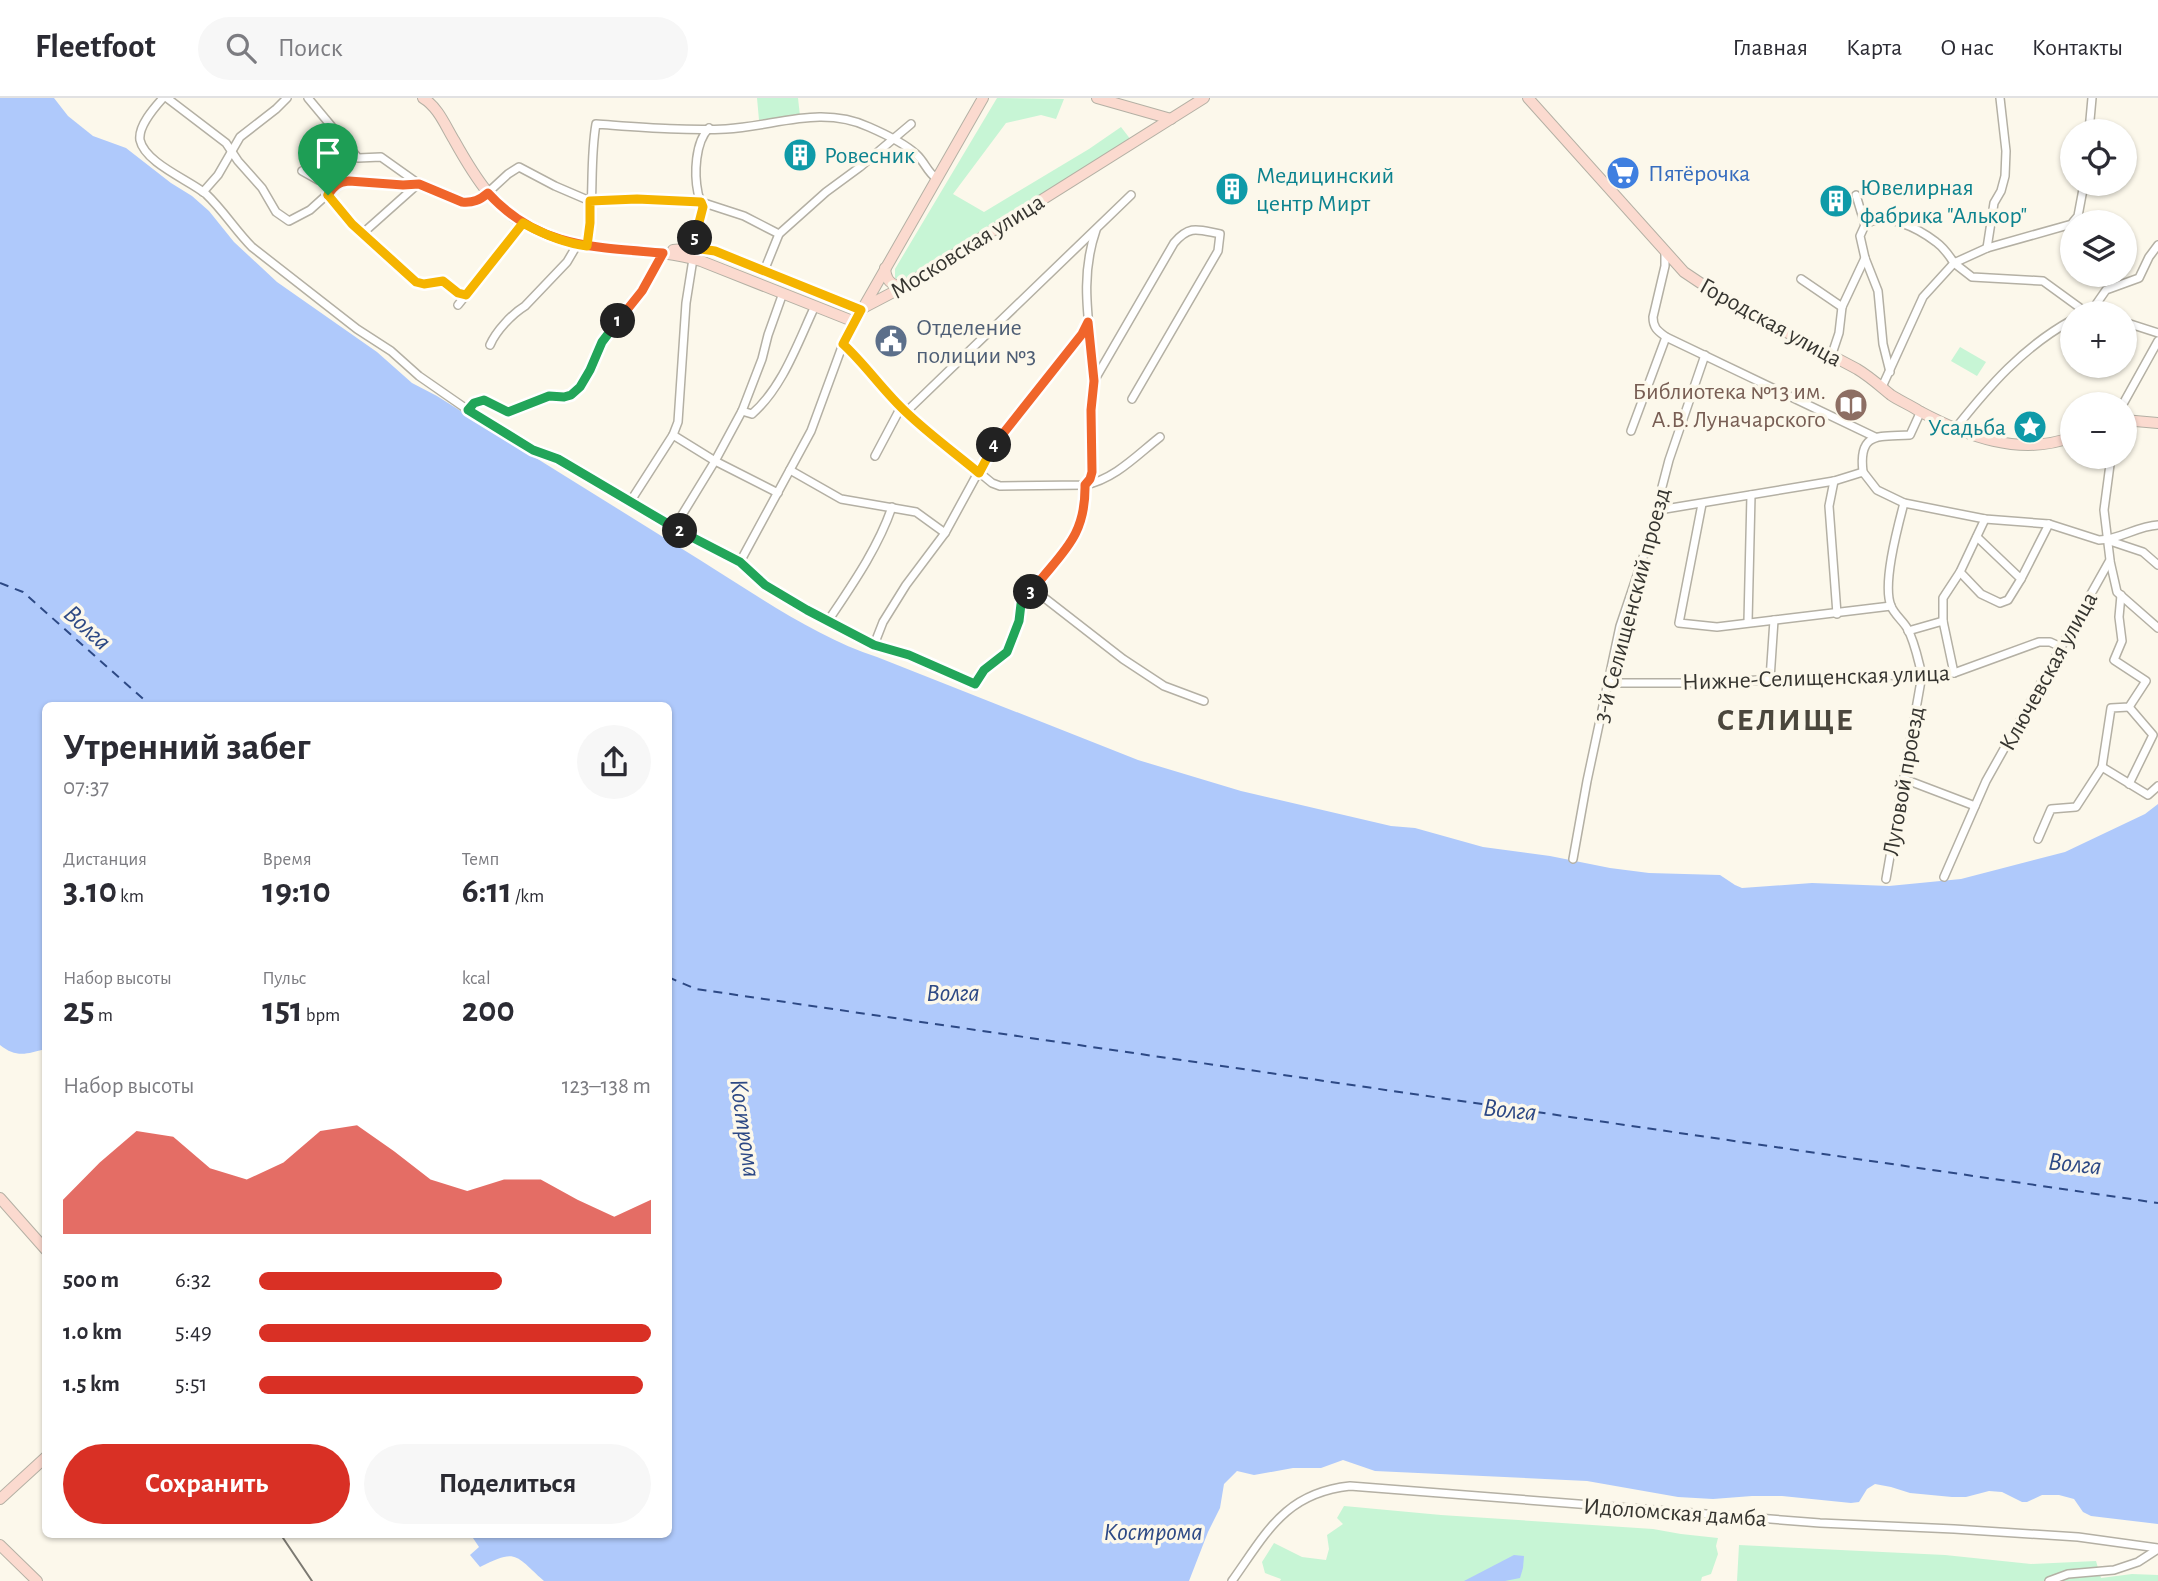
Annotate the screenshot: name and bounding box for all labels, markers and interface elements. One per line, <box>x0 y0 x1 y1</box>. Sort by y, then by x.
search box <box>198 17 688 80</box>
icon: search <box>222 29 260 67</box>
text: Fleetfoot <box>35 31 156 64</box>
text: Поиск <box>278 35 343 61</box>
text: Главная <box>1733 36 1808 60</box>
text: Карта <box>1846 36 1902 60</box>
text: О нас <box>1940 36 1994 60</box>
text: Контакты <box>2032 36 2123 60</box>
map controls <box>2060 119 2137 469</box>
button: locate <box>2060 119 2137 196</box>
pin <box>298 123 358 195</box>
icon: arrive <box>309 134 347 172</box>
building icon: Ровесник <box>781 136 819 174</box>
place label: Ровесник <box>824 144 915 168</box>
supermarket icon: Пятёрочка <box>1604 154 1642 192</box>
place label: Пятёрочка <box>1648 162 1750 186</box>
place label: Медицинский центр Мирт <box>1256 164 1394 216</box>
building icon: Медицинский центр Мирт <box>1213 170 1251 208</box>
place label: Ювелирная фабрика "Алькор" <box>1860 176 2027 228</box>
building icon: Ювелирная фабрика "Алькор" <box>1817 182 1855 220</box>
street label: Московская улица <box>886 190 1049 304</box>
button: layers <box>2060 210 2137 287</box>
pin: 5 <box>678 220 712 256</box>
text: 5 <box>690 228 699 247</box>
street label: Городская улица <box>1695 274 1846 372</box>
button: + <box>2060 301 2137 378</box>
pin: 1 <box>600 304 636 339</box>
text: 1 <box>614 311 621 330</box>
place label: Отделение полиции №3 <box>916 316 1036 368</box>
public building icon: Отделение полиции №3 <box>872 322 910 360</box>
place label: Библиотека №13 им. А.В. Луначарского <box>1633 380 1826 432</box>
library icon: Библиотека №13 им. А.В. Луначарского <box>1832 386 1870 424</box>
button: − <box>2060 392 2137 469</box>
place icon: Усадьба <box>2011 408 2049 446</box>
place label: Усадьба <box>1928 416 2006 440</box>
pin: 4 <box>976 428 1012 462</box>
text: 4 <box>989 435 998 454</box>
street label: 3-й Селищенский проезд <box>1589 485 1675 725</box>
pin: 2 <box>662 514 698 548</box>
text: 2 <box>675 521 684 540</box>
pin: 3 <box>1014 574 1048 610</box>
text: 3 <box>1026 582 1035 601</box>
street label: Ключевская улица <box>1995 588 2102 755</box>
water label: Волга <box>59 600 116 655</box>
street label: Нижне-Селищенская улица <box>1682 661 1951 695</box>
district label: СЕЛИЩЕ <box>1717 704 1855 736</box>
street label: Луговой проезд <box>1879 705 1929 858</box>
button: share <box>577 725 651 799</box>
text: Утренний забег <box>63 729 310 767</box>
text: 07:37 <box>63 776 109 799</box>
text: Дистанция <box>63 850 147 869</box>
text: Время <box>262 850 312 869</box>
text: Темп <box>462 850 500 869</box>
text: 3.10 <box>63 874 117 909</box>
text: 19:10 <box>262 874 331 909</box>
text: 6:11 <box>462 874 512 909</box>
text: km <box>117 887 144 906</box>
text: /km <box>512 887 544 906</box>
text: Набор высоты <box>63 969 172 988</box>
text: Пульс <box>262 969 306 988</box>
text: kcal <box>462 969 491 988</box>
water label: Волга <box>926 980 980 1006</box>
text: 25 <box>63 993 95 1028</box>
text: 151 <box>262 993 303 1028</box>
text: 200 <box>462 993 515 1028</box>
text: m <box>95 1006 113 1025</box>
text: bpm <box>303 1006 340 1025</box>
text: Набор высоты <box>63 1075 195 1098</box>
text: 123–138 m <box>562 1075 651 1098</box>
water label: Кострома <box>725 1077 765 1179</box>
water label: Волга <box>1482 1094 1538 1126</box>
water label: Волга <box>2047 1148 2103 1180</box>
text: 500 m <box>63 1269 119 1292</box>
text: 6:32 <box>175 1269 211 1292</box>
text: 1.0 km <box>63 1321 122 1344</box>
text: 5:49 <box>175 1321 212 1344</box>
text: 1.5 km <box>63 1373 120 1396</box>
text: 5:51 <box>175 1373 207 1396</box>
button: Сохранить <box>63 1444 350 1524</box>
button: Поделиться <box>364 1444 651 1524</box>
street label: Идоломская дамба <box>1582 1495 1768 1531</box>
water label: Кострома <box>1103 1519 1203 1545</box>

